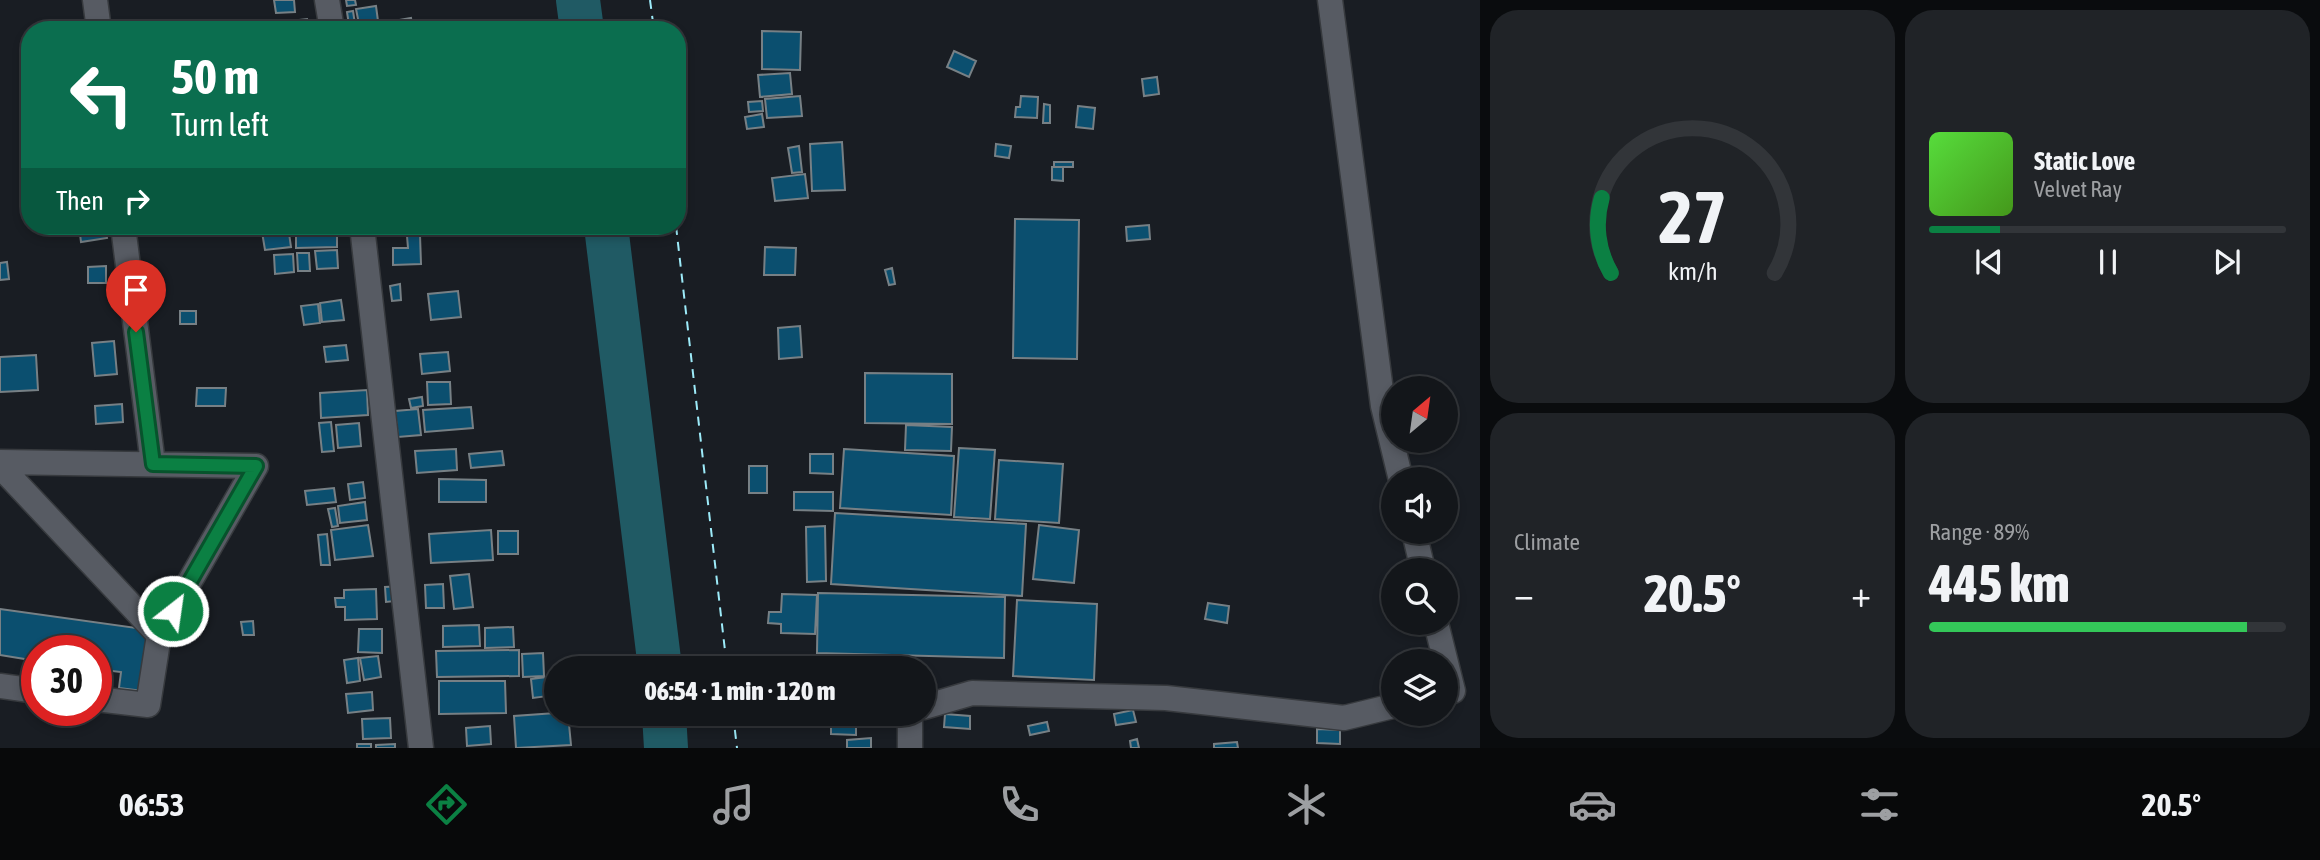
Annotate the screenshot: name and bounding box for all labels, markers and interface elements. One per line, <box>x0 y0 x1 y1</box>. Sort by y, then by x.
text: 50 m <box>171 48 259 104</box>
icon: left <box>56 49 147 140</box>
text: Turn left <box>171 106 269 143</box>
text: Static Love <box>2034 146 2135 176</box>
text: 27 <box>1658 175 1727 258</box>
text: Velvet Ray <box>2034 176 2122 202</box>
icon: right <box>118 182 156 220</box>
text: Then <box>56 186 104 216</box>
icon: previous <box>1970 243 2008 281</box>
icon: pause <box>2089 243 2127 281</box>
icon: next <box>2208 243 2246 281</box>
text: km/h <box>1668 257 1717 285</box>
pin <box>106 260 166 332</box>
icon: arrive <box>117 271 155 309</box>
north arrow <box>1381 376 1458 453</box>
map controls <box>1381 376 1458 726</box>
button: sound <box>1381 467 1458 544</box>
text: Range · 89% <box>1929 519 2029 545</box>
text: Climate <box>1514 529 1580 555</box>
text: 445 km <box>1929 553 2070 613</box>
button: search <box>1381 558 1458 635</box>
text: 20.5° <box>1644 563 1741 623</box>
text: − <box>1514 572 1534 615</box>
text: + <box>1851 572 1871 615</box>
position arrow <box>136 574 210 648</box>
speed limit sign: 30 <box>21 635 112 726</box>
button: layers <box>1381 649 1458 726</box>
text: 06:54 · 1 min · 120 m <box>645 676 835 706</box>
icon: directions <box>422 780 471 829</box>
icon: music <box>709 780 758 829</box>
icon: phone <box>995 780 1044 829</box>
icon: climate <box>1282 780 1331 829</box>
icon: car <box>1568 780 1617 829</box>
icon: filters <box>1855 780 1904 829</box>
text: 06:53 <box>119 786 185 823</box>
text: 20.5° <box>2141 786 2201 823</box>

